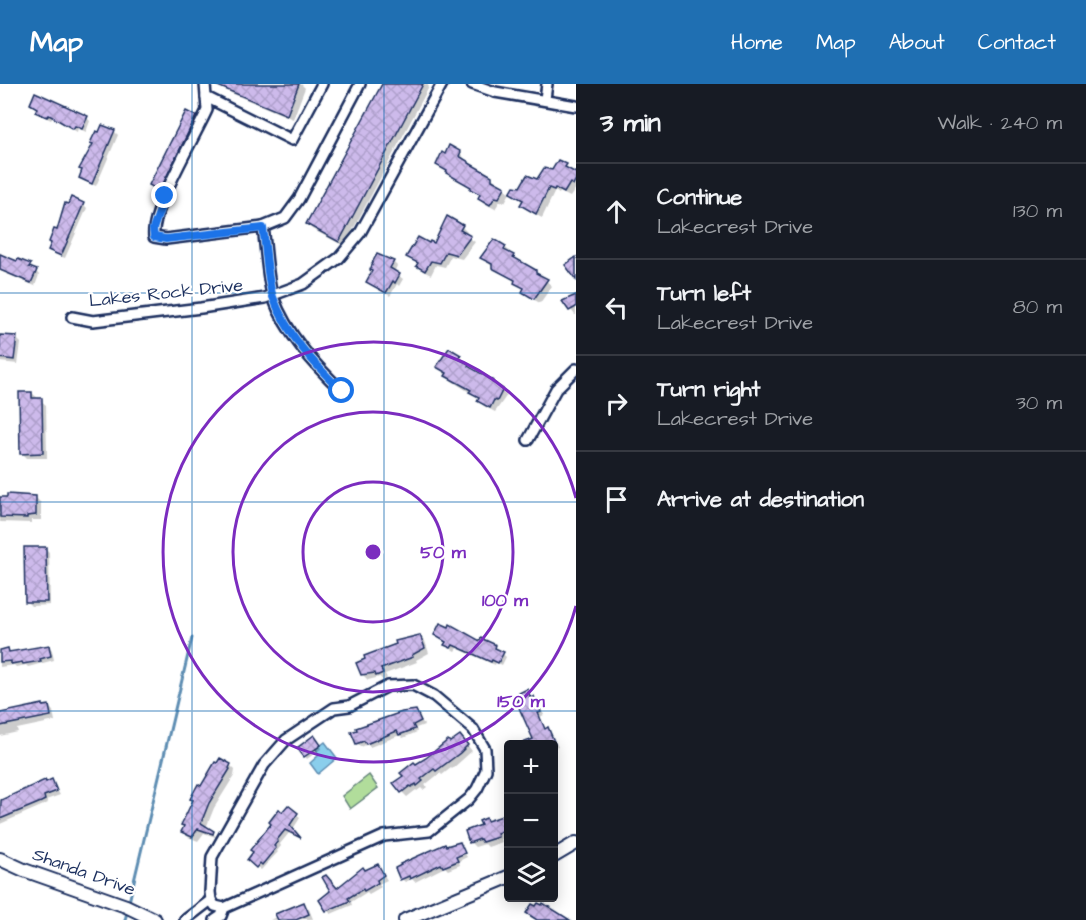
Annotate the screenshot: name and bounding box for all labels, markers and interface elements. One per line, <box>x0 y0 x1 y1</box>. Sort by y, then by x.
text: Map <box>30 23 83 62</box>
text: Home <box>731 28 783 57</box>
text: Map <box>816 28 856 57</box>
text: About <box>889 28 945 57</box>
text: Contact <box>978 28 1056 57</box>
text: 3 min <box>600 105 661 141</box>
text: Walk · 240 m <box>938 109 1062 137</box>
route end <box>151 182 177 208</box>
text: Continue <box>657 182 742 213</box>
icon: ahead <box>600 195 633 228</box>
text: 130 m <box>1013 197 1062 225</box>
text: Lakecrest Drive <box>657 213 813 241</box>
street label: Lakes Rock Drive <box>88 272 244 314</box>
text: Turn left <box>657 278 751 309</box>
icon: left <box>600 291 633 324</box>
text: 80 m <box>1013 293 1062 321</box>
text: Lakecrest Drive <box>657 309 813 337</box>
text: Turn right <box>657 374 760 405</box>
route start <box>328 377 354 403</box>
icon: right <box>600 387 633 420</box>
text: 30 m <box>1016 389 1062 417</box>
text: Lakecrest Drive <box>657 405 813 433</box>
icon: arrive <box>600 483 633 516</box>
text: Arrive at destination <box>657 484 864 515</box>
text: 50 m <box>420 540 467 565</box>
centre of rings <box>363 542 383 562</box>
text: 100 m <box>482 588 529 613</box>
text: 150 m <box>497 689 546 714</box>
map controls <box>504 740 558 902</box>
button: + <box>504 740 558 794</box>
button: − <box>504 794 558 848</box>
street label: Shanda Drive <box>29 842 139 902</box>
button: layers <box>504 848 558 902</box>

